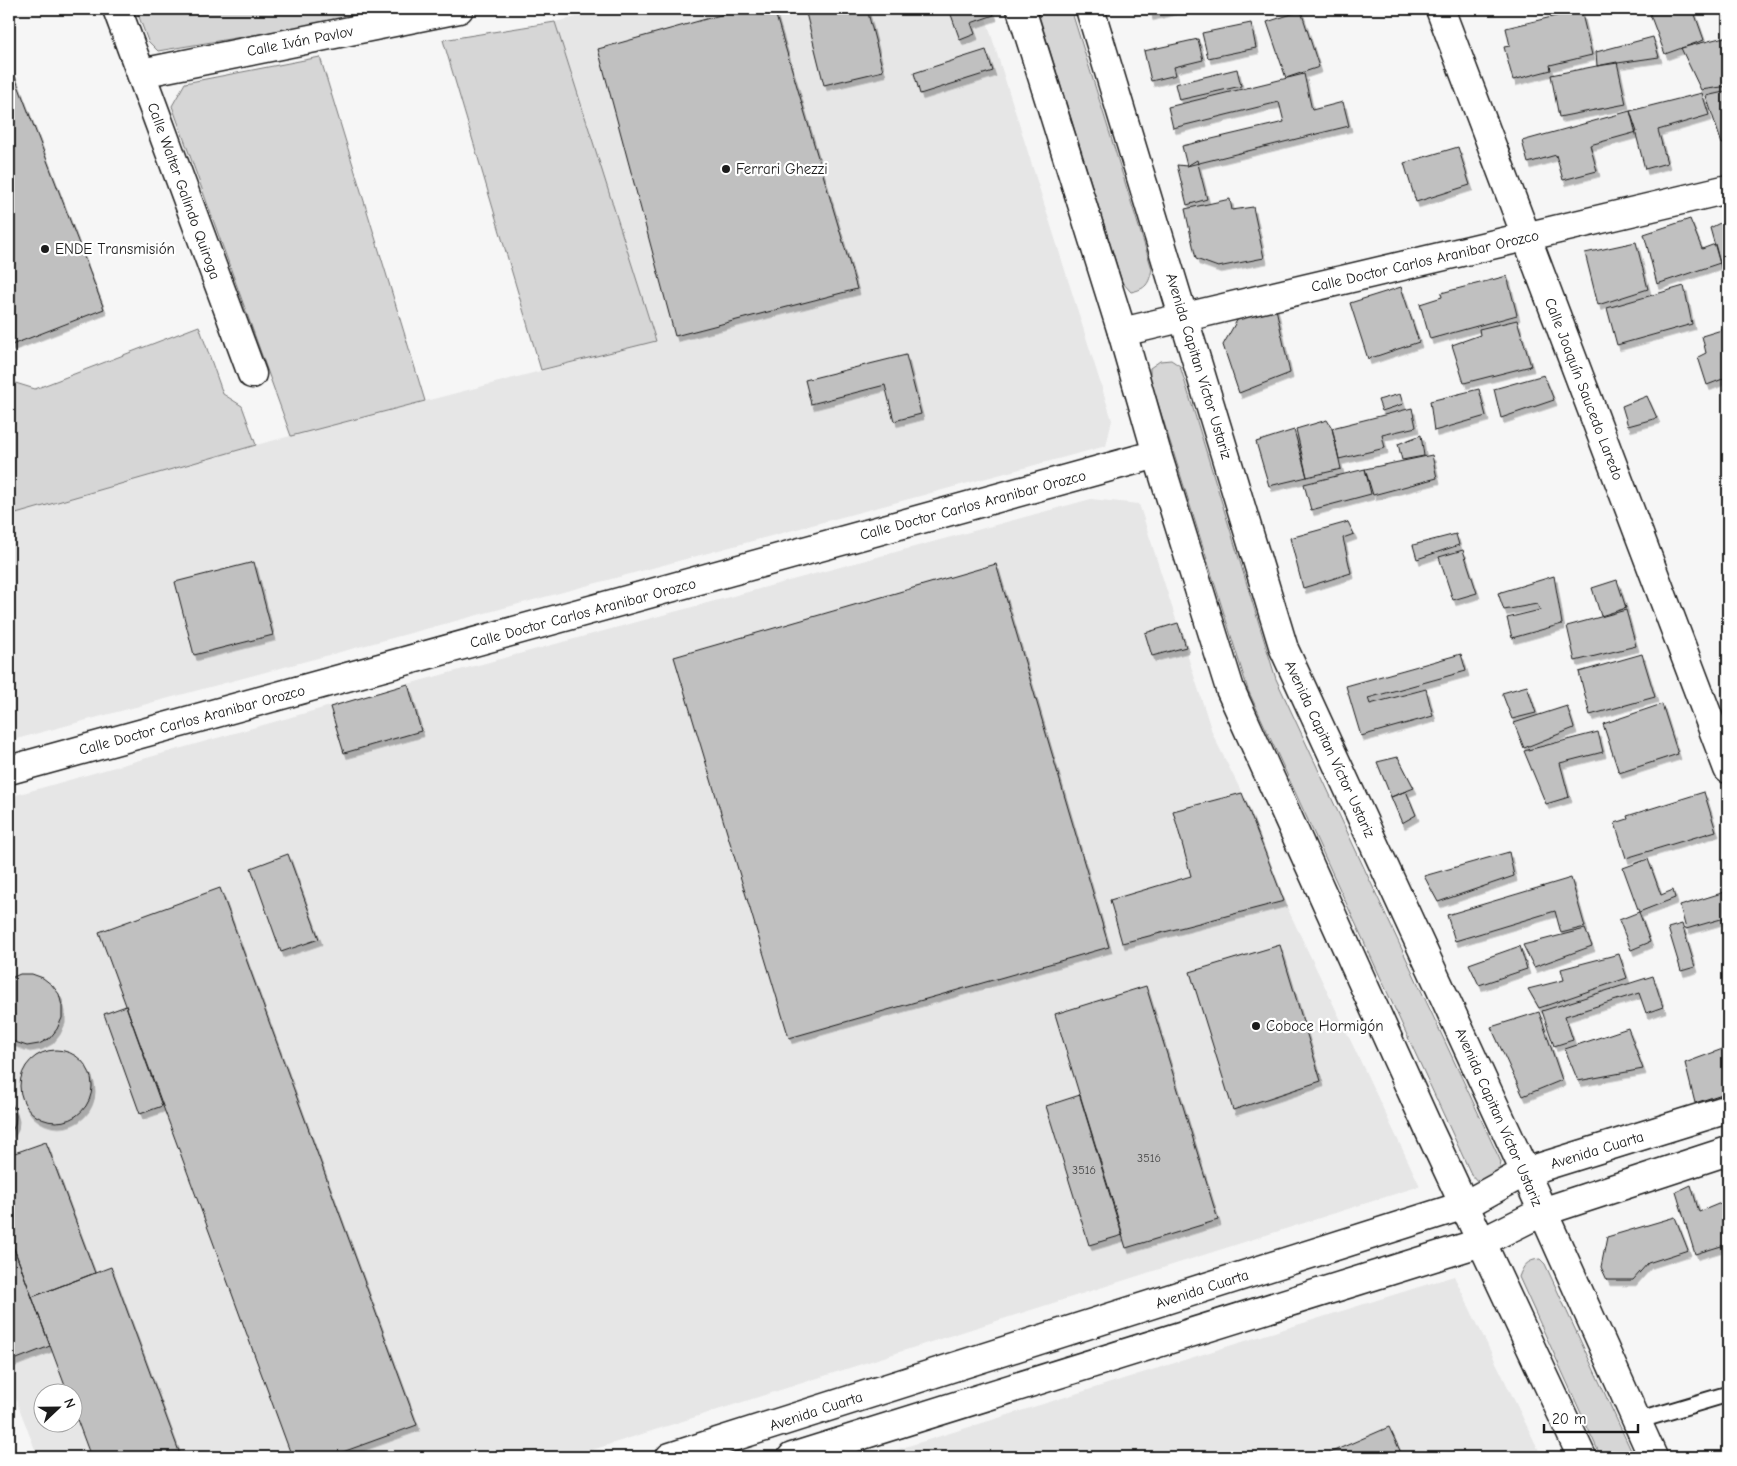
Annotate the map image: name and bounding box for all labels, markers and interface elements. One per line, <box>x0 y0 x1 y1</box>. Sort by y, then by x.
street label: Calle Iván Pavlov <box>245 22 355 60</box>
street label: Calle Walter Galindo Quiroga <box>144 100 224 282</box>
place label: Ferrari Ghezzi <box>736 160 828 178</box>
marker: Ferrari Ghezzi <box>720 163 732 175</box>
street label: Calle Doctor Carlos Aranibar Orozco <box>1309 226 1541 296</box>
place label: ENDE Transmisión <box>55 240 175 258</box>
marker: ENDE Transmisión <box>39 243 51 255</box>
street label: Avenida Capitan Víctor Ustariz <box>1162 271 1236 462</box>
street label: Calle Joaquín Saucedo Laredo <box>1541 295 1627 483</box>
street label: Calle Doctor Carlos Aranibar Orozco <box>858 466 1088 544</box>
street label: Calle Doctor Carlos Aranibar Orozco <box>468 574 698 652</box>
street label: Avenida Capitan Víctor Ustariz <box>1281 658 1379 841</box>
street label: Calle Doctor Carlos Aranibar Orozco <box>77 681 307 759</box>
place label: Coboce Hormigón <box>1266 1017 1384 1035</box>
marker: Coboce Hormigón <box>1250 1020 1262 1032</box>
street label: Avenida Capitan Víctor Ustariz <box>1451 1025 1547 1209</box>
street label: Avenida Cuarta <box>1548 1127 1646 1173</box>
house number: 3516 <box>1137 1151 1161 1165</box>
house number: 3516 <box>1072 1163 1096 1177</box>
street label: Avenida Cuarta <box>1153 1265 1251 1313</box>
north arrow <box>32 1384 82 1434</box>
street label: Avenida Cuarta <box>767 1387 865 1435</box>
text: N <box>60 1396 79 1411</box>
scale bar <box>1544 1401 1638 1433</box>
text: 20 m <box>1552 1410 1586 1428</box>

